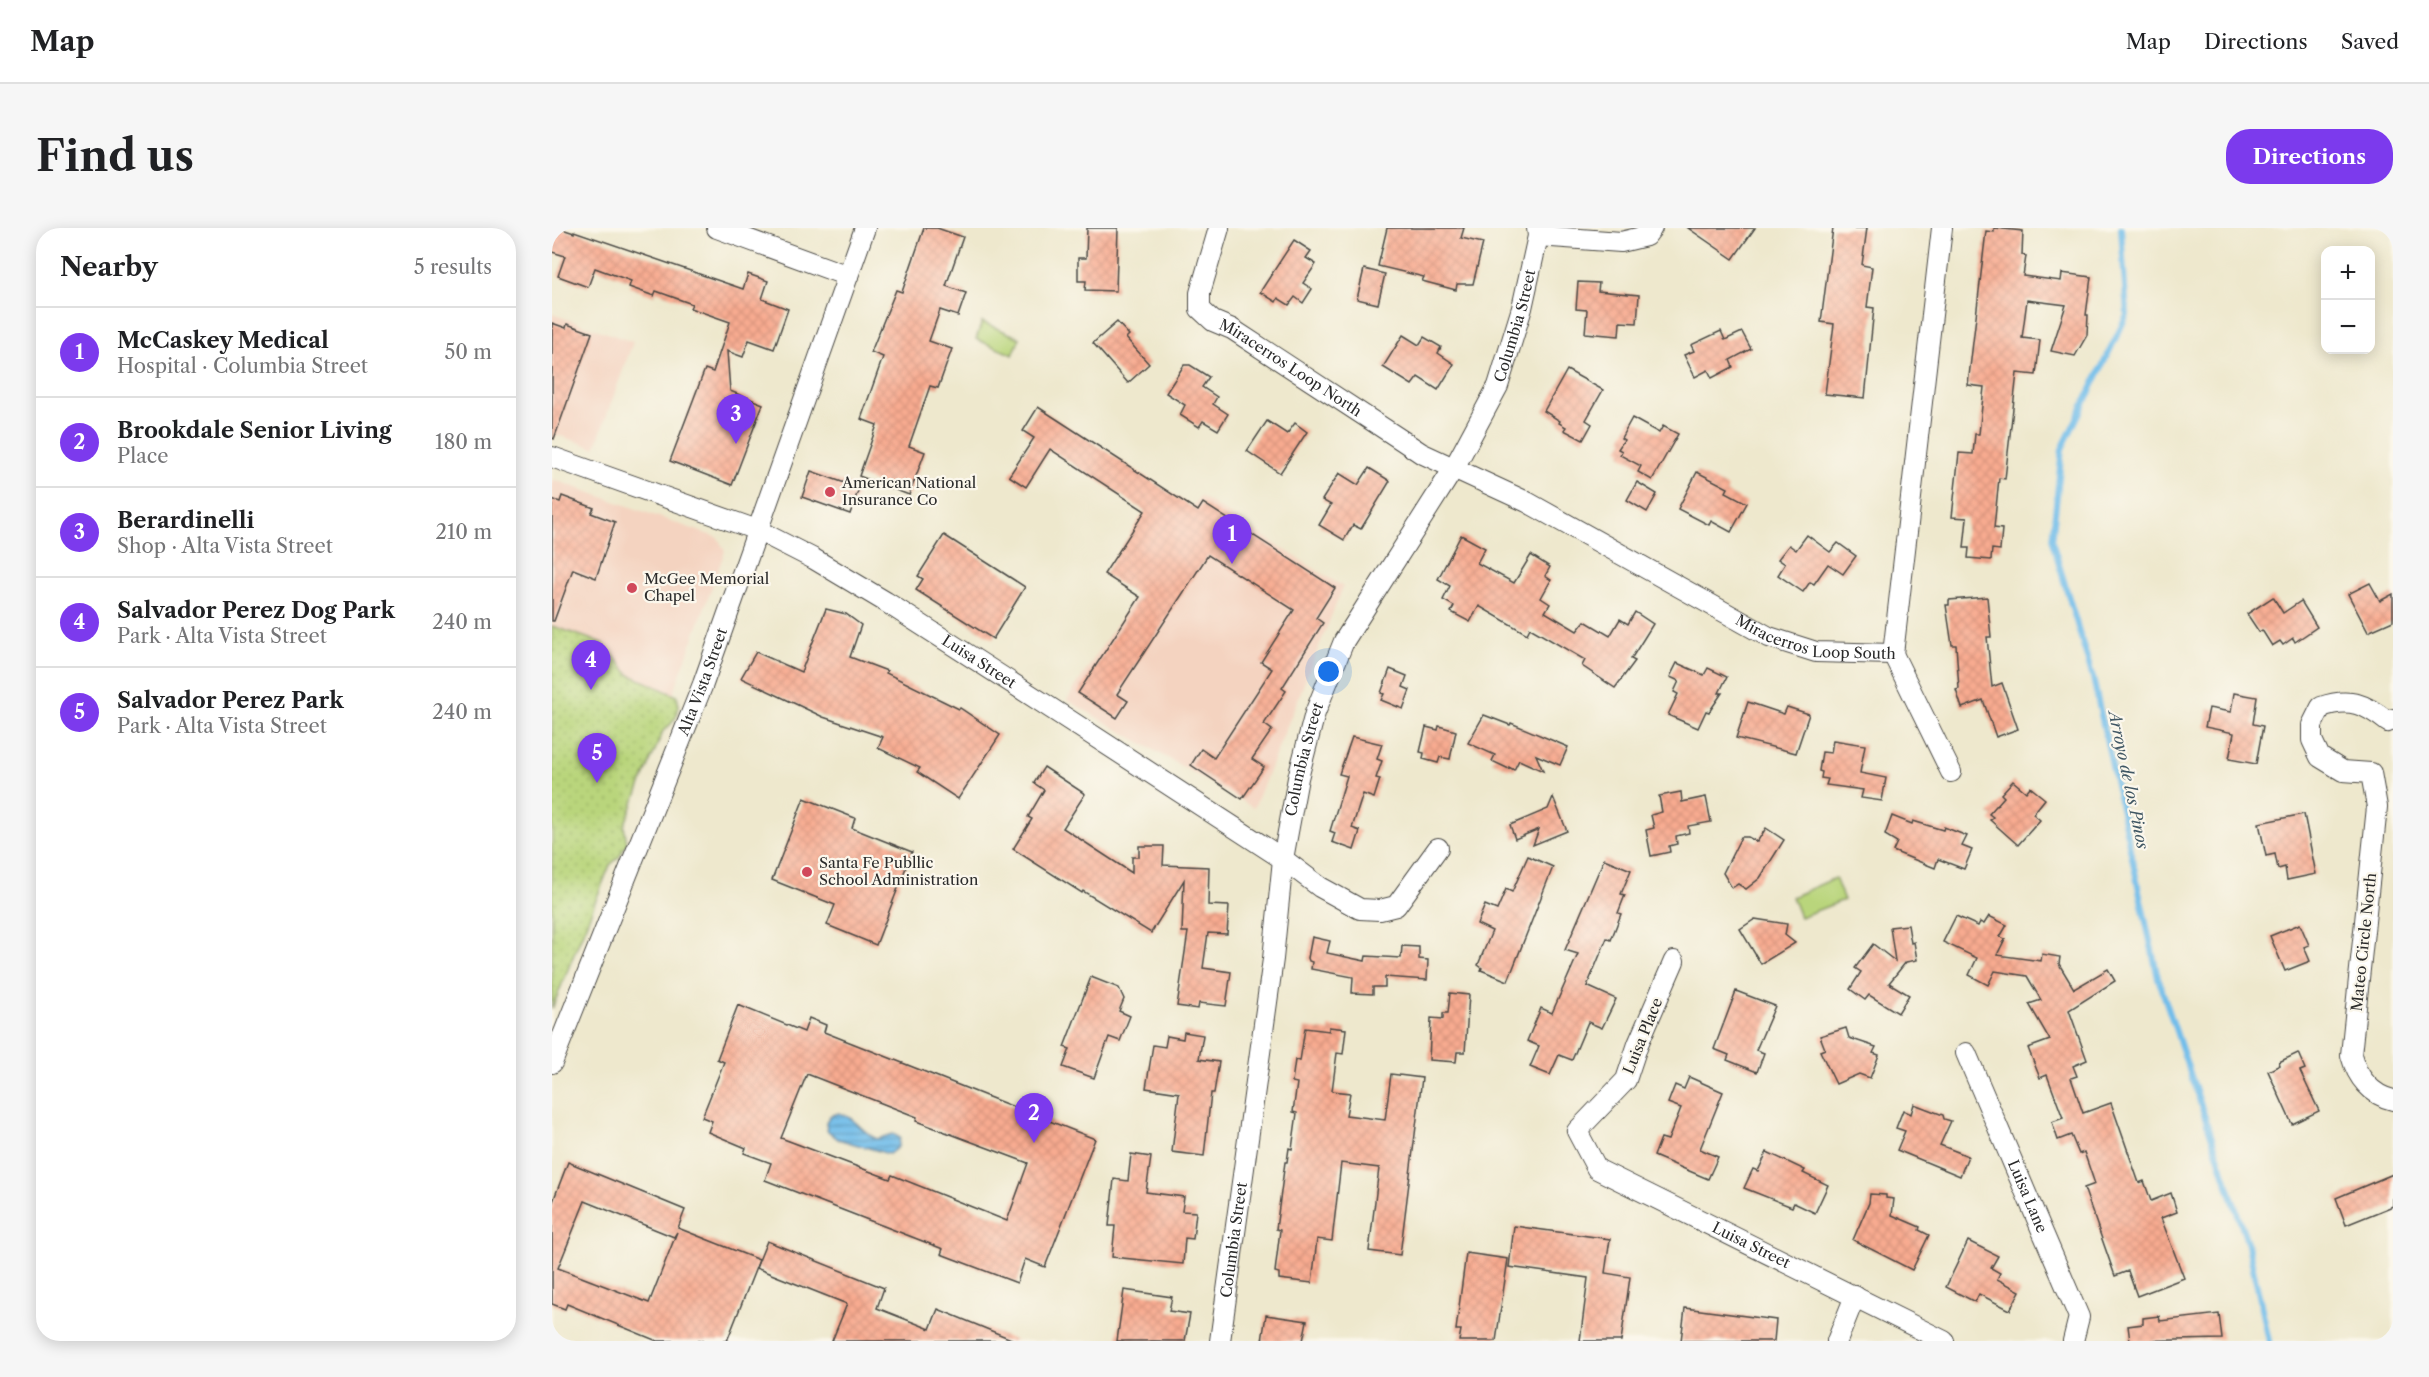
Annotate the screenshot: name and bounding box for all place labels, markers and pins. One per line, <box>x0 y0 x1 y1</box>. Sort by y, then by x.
pin: 3 <box>716 394 756 444</box>
place label: American National Insurance Co <box>841 473 977 509</box>
marker: American National Insurance Co <box>823 485 837 499</box>
pin: 1 <box>1212 514 1252 564</box>
place label: McGee Memorial Chapel <box>644 569 770 605</box>
marker: McGee Memorial Chapel <box>625 581 639 595</box>
pin: 4 <box>572 640 610 690</box>
pin: 5 <box>578 734 616 783</box>
place label: Santa Fe Publlic School Administration <box>819 853 979 889</box>
marker: Santa Fe Publlic School Administration <box>800 865 814 879</box>
pin: 2 <box>1014 1094 1054 1143</box>

